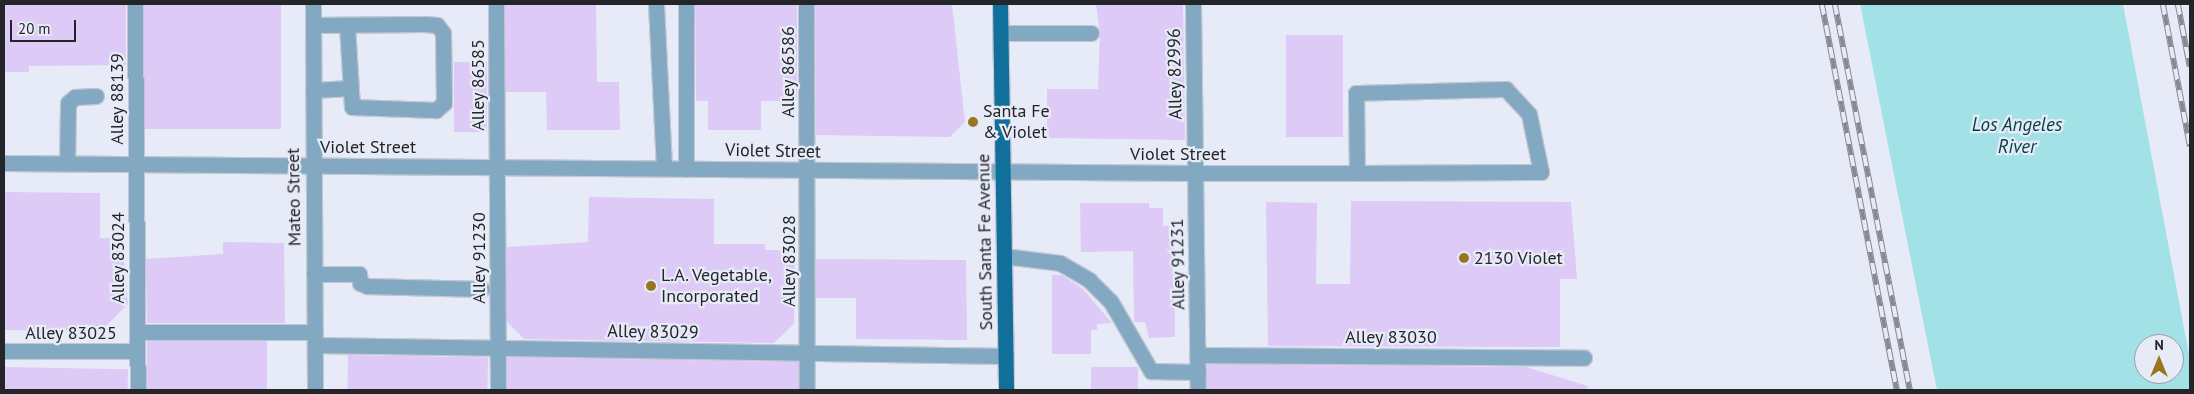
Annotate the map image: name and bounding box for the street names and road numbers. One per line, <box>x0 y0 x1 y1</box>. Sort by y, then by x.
street label: Alley 86586 <box>777 26 799 118</box>
street label: Alley 82996 <box>1163 28 1187 120</box>
street label: Alley 86585 <box>467 39 489 131</box>
street label: Alley 88139 <box>106 53 128 145</box>
street label: Violet Street <box>320 136 416 158</box>
street label: Violet Street <box>725 139 821 163</box>
street label: Violet Street <box>1130 143 1226 165</box>
street label: Mateo Street <box>282 148 306 246</box>
street label: South Santa Fe Avenue <box>973 153 997 331</box>
street label: Alley 83024 <box>107 212 129 304</box>
street label: Alley 91230 <box>468 212 490 304</box>
street label: Alley 83028 <box>778 215 800 307</box>
street label: Alley 91231 <box>1166 218 1190 310</box>
street label: Alley 83029 <box>607 320 699 344</box>
street label: Alley 83025 <box>25 322 117 344</box>
street label: Alley 83030 <box>1345 326 1437 348</box>

